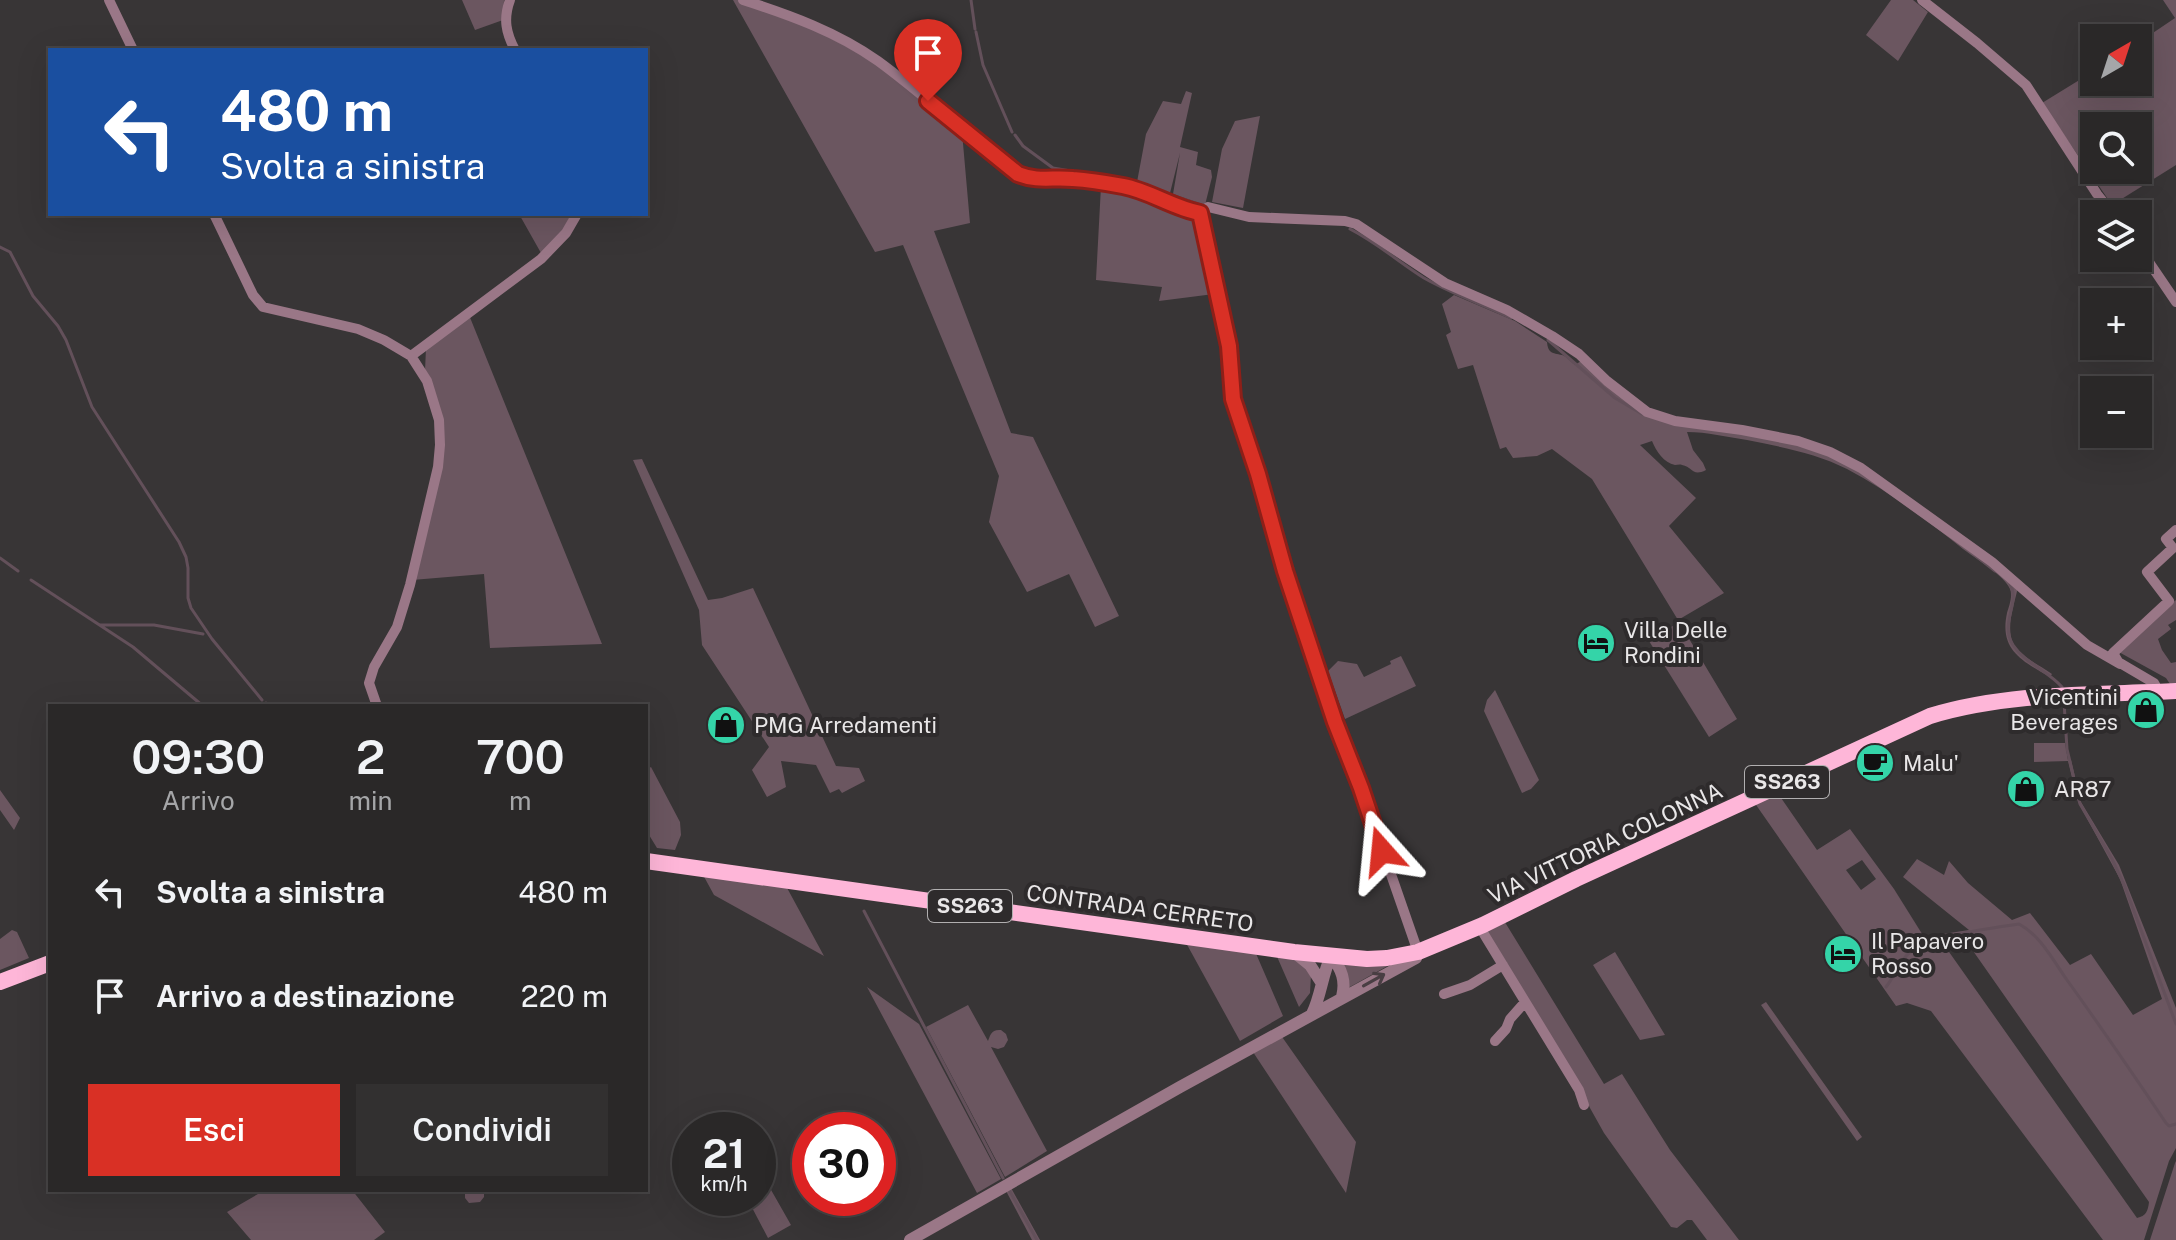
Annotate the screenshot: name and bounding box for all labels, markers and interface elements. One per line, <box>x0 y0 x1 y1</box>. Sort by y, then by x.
pin <box>894 19 962 101</box>
north arrow <box>2080 24 2152 96</box>
map controls <box>2080 24 2152 448</box>
icon: arrive <box>906 31 950 75</box>
text: 480 m <box>220 78 393 144</box>
icon: left <box>88 80 192 184</box>
button: search <box>2080 112 2152 184</box>
text: Svolta a sinistra <box>220 145 485 187</box>
button: layers <box>2080 200 2152 272</box>
button: + <box>2080 288 2152 360</box>
button: − <box>2080 376 2152 448</box>
place label: Villa Delle Rondini <box>1624 617 1727 668</box>
hotel icon: Villa Delle Rondini <box>1575 622 1617 664</box>
place label: Vicentini Beverages <box>2010 684 2118 735</box>
shop icon: Vicentini Beverages <box>2125 689 2167 731</box>
shop icon: PMG Arredamenti <box>705 704 747 746</box>
place label: PMG Arredamenti <box>754 712 937 738</box>
text: 09:30 <box>131 728 265 785</box>
text: 2 <box>356 728 385 785</box>
text: 700 <box>476 728 565 785</box>
cafe icon: Malu' <box>1854 742 1896 784</box>
place label: Malu' <box>1903 750 1959 776</box>
road number: SS263 <box>1745 766 1829 798</box>
shop icon: AR87 <box>2005 768 2047 810</box>
place label: AR87 <box>2054 776 2112 802</box>
street label: VIA VITTORIA COLONNA <box>1484 777 1726 909</box>
text: Arrivo <box>162 785 235 816</box>
text: min <box>348 785 393 816</box>
text: m <box>509 785 532 816</box>
position arrow <box>1340 809 1424 893</box>
icon: left <box>88 870 132 914</box>
text: Svolta a sinistra <box>156 874 385 910</box>
text: 480 m <box>518 874 608 910</box>
street label: CONTRADA CERRETO <box>1025 879 1255 937</box>
road number: SS263 <box>928 890 1012 922</box>
place label: Il Papavero Rosso <box>1871 928 1984 979</box>
hotel icon: Il Papavero Rosso <box>1822 933 1864 975</box>
one-way arrow <box>1362 972 1385 988</box>
icon: arrive <box>88 974 132 1018</box>
text: Arrivo a destinazione <box>156 978 455 1014</box>
text: 220 m <box>521 978 608 1014</box>
button: Esci <box>88 1084 340 1176</box>
button: Condividi <box>356 1084 608 1176</box>
speed limit sign: 30 <box>792 1112 896 1216</box>
text: 21 <box>703 1130 745 1177</box>
text: km/h <box>700 1172 748 1196</box>

